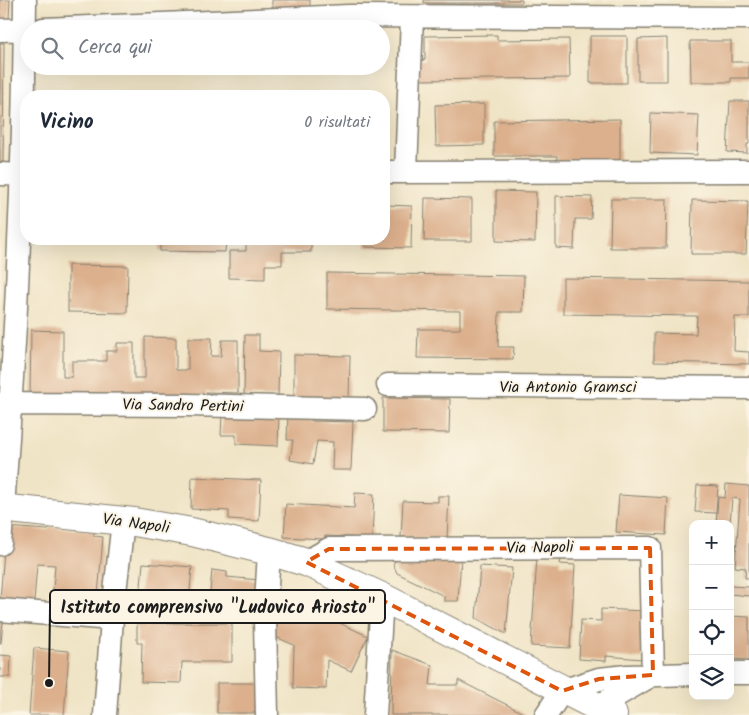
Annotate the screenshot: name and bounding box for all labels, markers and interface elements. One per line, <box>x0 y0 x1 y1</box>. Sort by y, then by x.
search box <box>20 20 390 75</box>
text: Cerca qui <box>78 33 152 63</box>
icon: search <box>38 34 66 62</box>
text: Vicino <box>40 106 94 139</box>
text: 0 risultati <box>304 110 370 135</box>
street label: Via Antonio Gramsci <box>500 375 638 400</box>
street label: Via Sandro Pertini <box>122 392 245 420</box>
street label: Via Napoli <box>101 507 172 541</box>
map controls <box>689 520 734 700</box>
button: + <box>689 520 734 565</box>
street label: Via Napoli <box>506 535 575 561</box>
button: − <box>689 565 734 610</box>
callout: Istituto comprensivo "Ludovico Ariosto" <box>50 590 385 623</box>
text: Istituto comprensivo "Ludovico Ariosto" <box>60 594 376 623</box>
button: locate <box>689 610 734 655</box>
button: layers <box>689 655 734 700</box>

